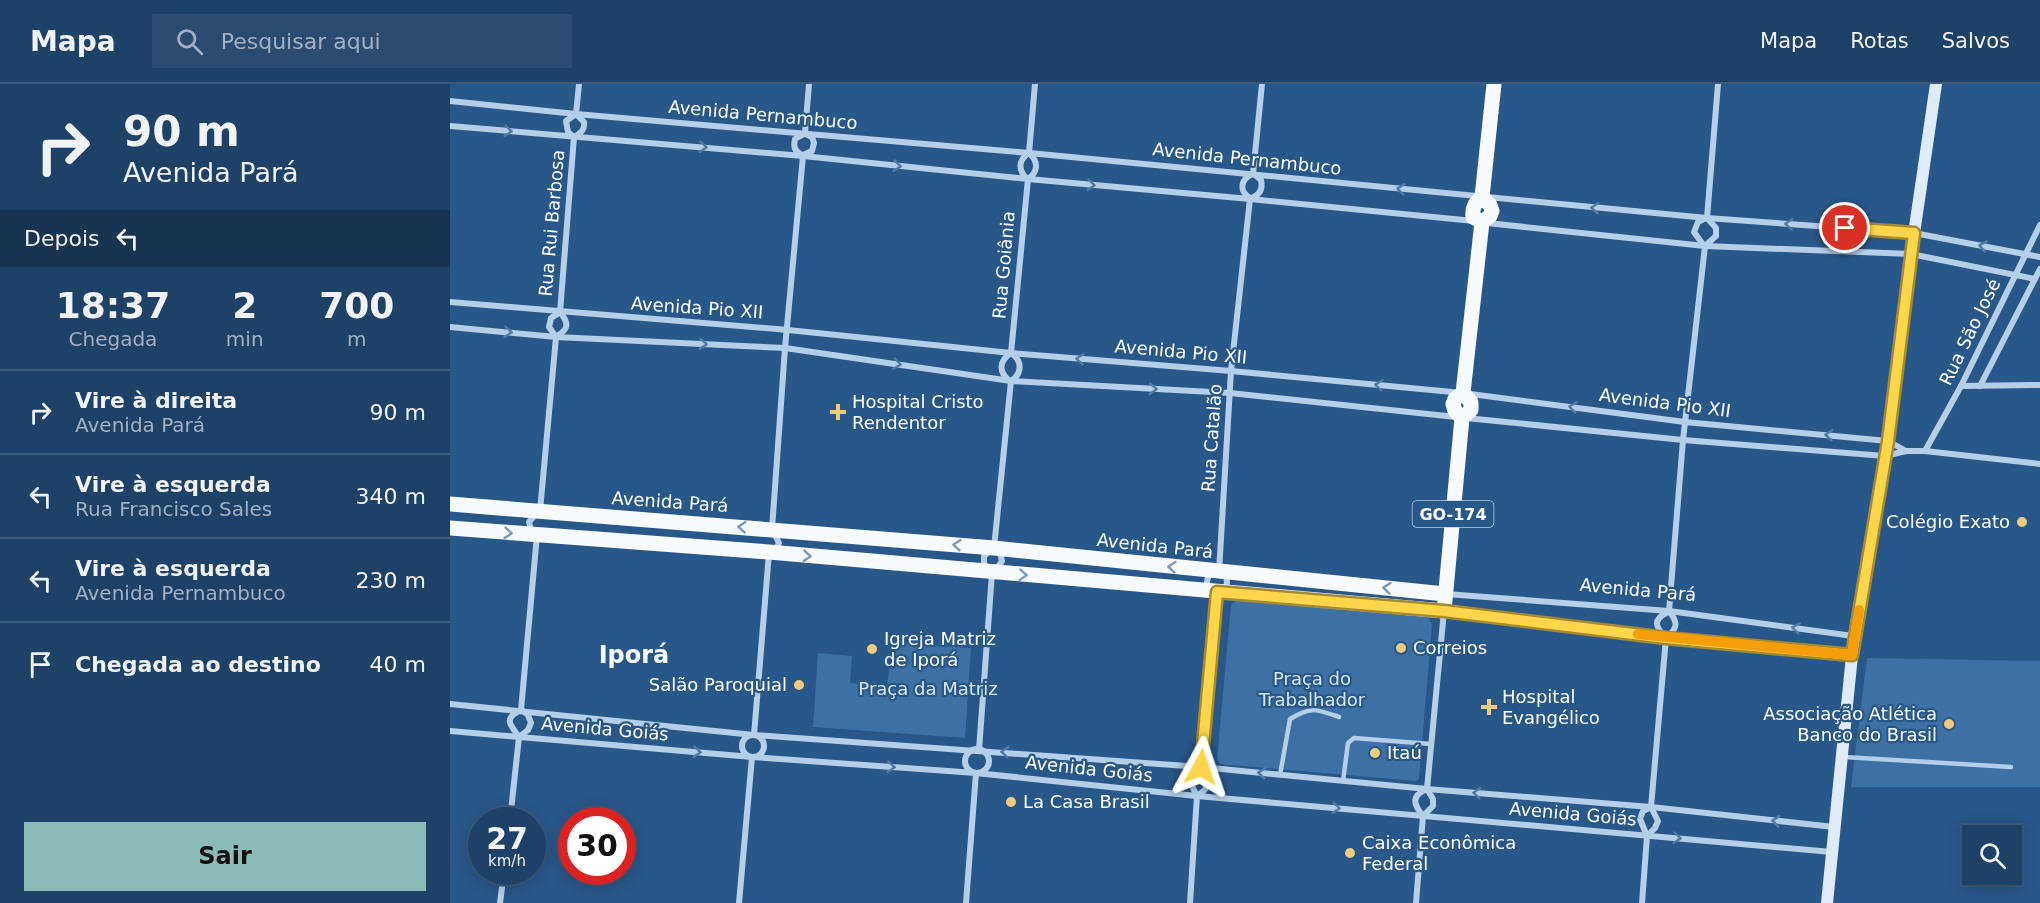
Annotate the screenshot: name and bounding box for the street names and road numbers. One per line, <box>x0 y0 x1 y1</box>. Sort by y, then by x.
street label: Avenida Pernambuco <box>668 96 858 133</box>
street label: Avenida Pernambuco <box>1152 138 1342 179</box>
street label: Rua Rui Barbosa <box>535 149 568 297</box>
street label: Rua Goiânia <box>988 210 1019 320</box>
street label: Rua São José <box>1935 275 2004 388</box>
street label: Avenida Pio XII <box>630 292 764 323</box>
street label: Avenida Pio XII <box>1114 335 1248 368</box>
street label: Rua Catalão <box>1197 383 1226 493</box>
street label: Avenida Pio XII <box>1598 384 1732 421</box>
street label: Avenida Pará <box>611 487 729 516</box>
road number: GO-174 <box>1412 501 1494 527</box>
street label: Avenida Pará <box>1096 529 1214 562</box>
street label: Avenida Pará <box>1579 574 1697 605</box>
street label: Avenida Goiás <box>540 712 670 745</box>
street label: Avenida Goiás <box>1024 751 1154 786</box>
street label: Avenida Goiás <box>1508 797 1638 830</box>

